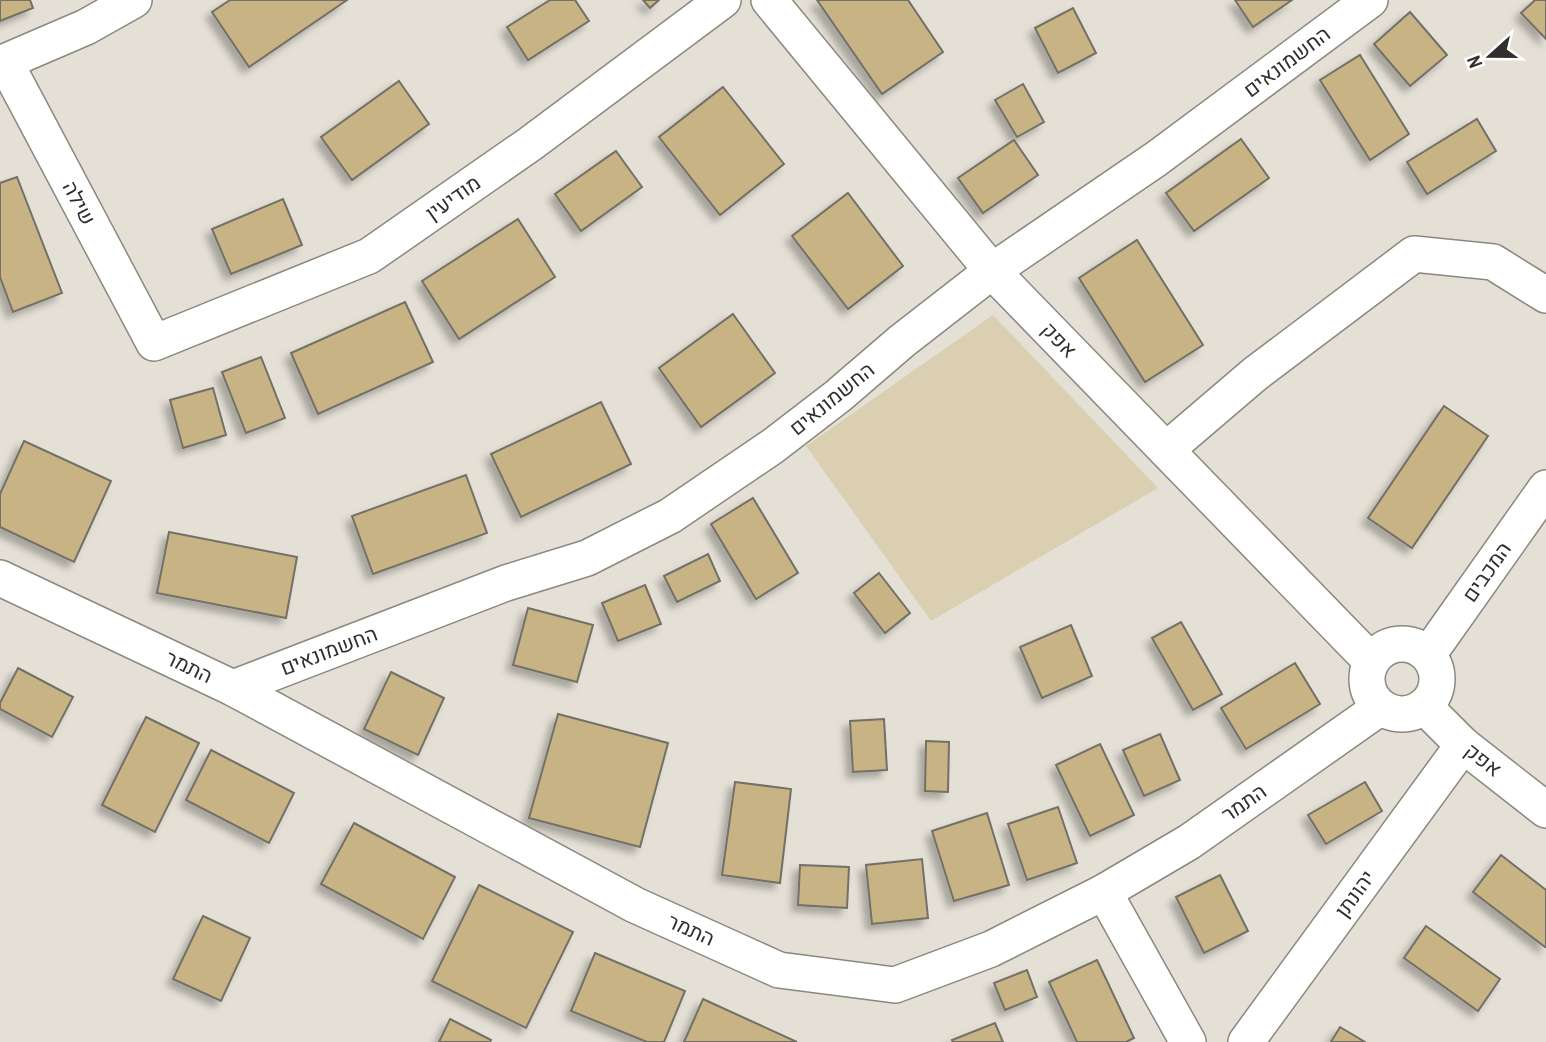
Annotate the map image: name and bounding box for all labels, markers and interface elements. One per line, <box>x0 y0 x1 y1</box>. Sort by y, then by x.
street label: החשמונאים <box>1237 19 1336 104</box>
north arrow <box>1455 21 1525 91</box>
text: N <box>1460 52 1488 72</box>
street label: מודיעין <box>419 168 486 227</box>
street label: שילה <box>56 176 103 230</box>
street label: אפק <box>1035 315 1084 364</box>
street label: החשמונאים <box>783 355 880 442</box>
street label: המכבים <box>1455 536 1518 608</box>
street label: החשמונאים <box>276 619 382 682</box>
street label: התמר <box>161 643 218 690</box>
street label: אפק <box>1459 736 1508 783</box>
street label: התמר <box>1215 777 1272 829</box>
street label: יהונתן <box>1328 864 1382 923</box>
street label: התמר <box>663 906 720 953</box>

